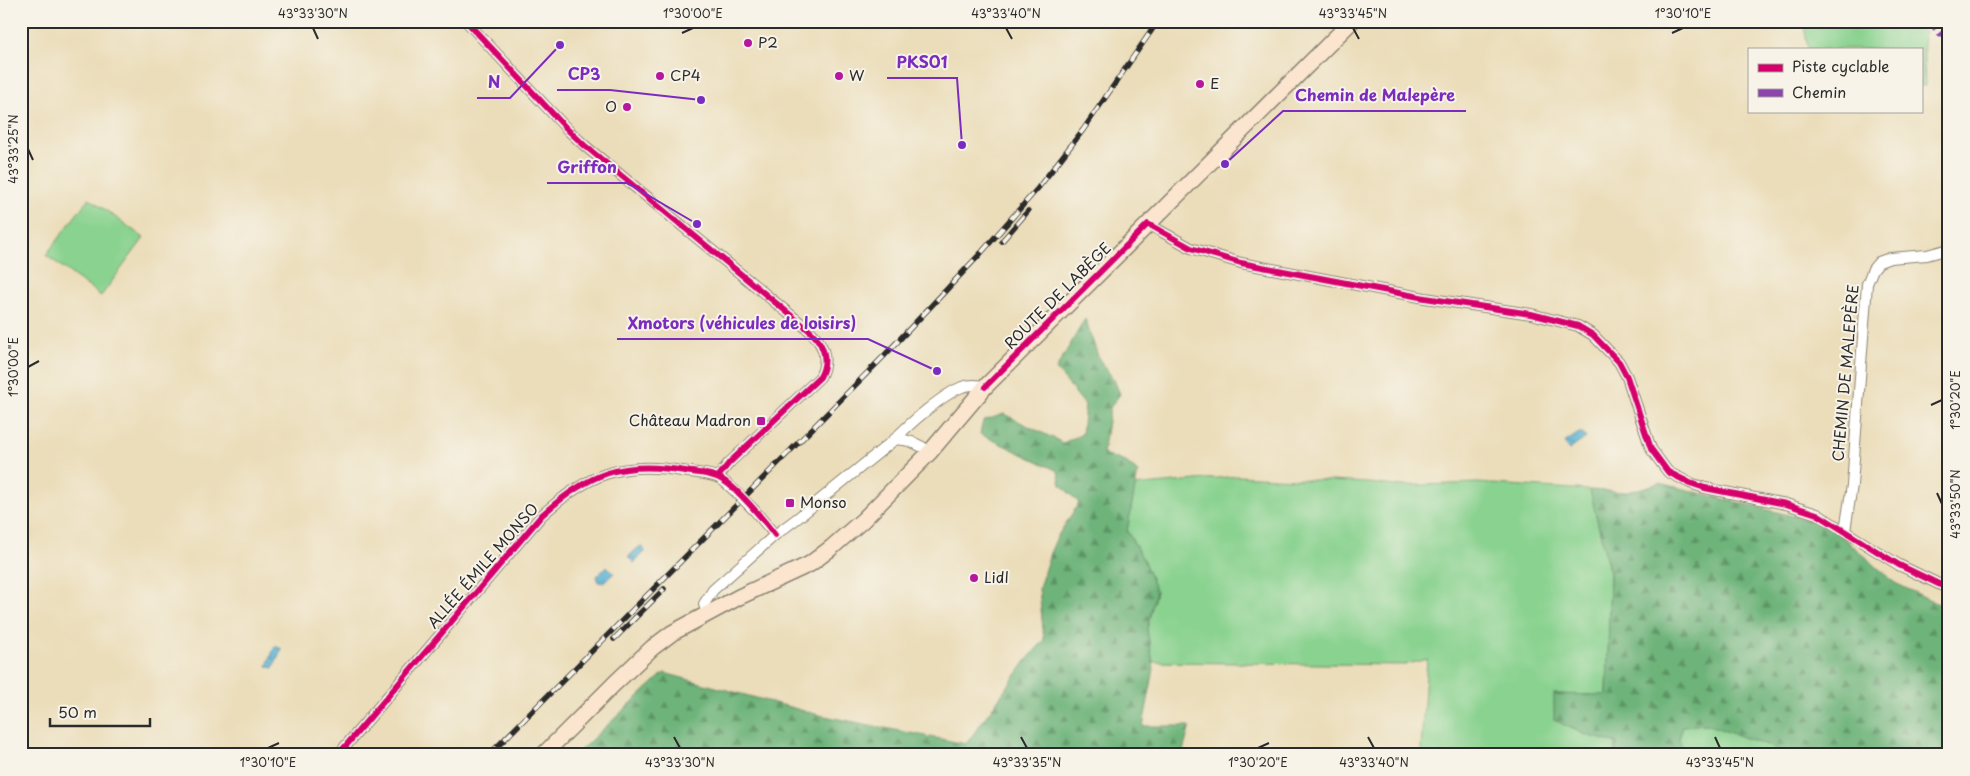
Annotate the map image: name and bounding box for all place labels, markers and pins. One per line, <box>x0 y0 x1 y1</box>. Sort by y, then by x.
place label: P2 <box>758 30 778 53</box>
marker: P2 <box>742 37 754 49</box>
callout: PKS01 <box>887 47 957 78</box>
callout: CP3 <box>557 59 610 90</box>
place label: CP4 <box>670 63 701 86</box>
place label: W <box>849 63 865 86</box>
callout: N <box>477 67 510 98</box>
marker: CP4 <box>654 70 666 82</box>
marker: W <box>833 70 845 82</box>
place label: E <box>1210 71 1219 94</box>
marker: E <box>1194 78 1206 90</box>
callout: Chemin de Malepère <box>1283 80 1466 111</box>
place label: O <box>605 94 617 117</box>
marker: O <box>621 101 633 113</box>
callout: Griffon <box>547 152 627 183</box>
callout: Xmotors (véhicules de loisirs) <box>617 308 868 339</box>
place label: Château Madron <box>629 408 751 431</box>
marker: Château Madron <box>755 415 767 427</box>
place label: Monso <box>800 490 847 513</box>
marker: Monso <box>784 497 796 509</box>
place label: Lidl <box>984 565 1009 588</box>
marker: Lidl <box>968 572 980 584</box>

